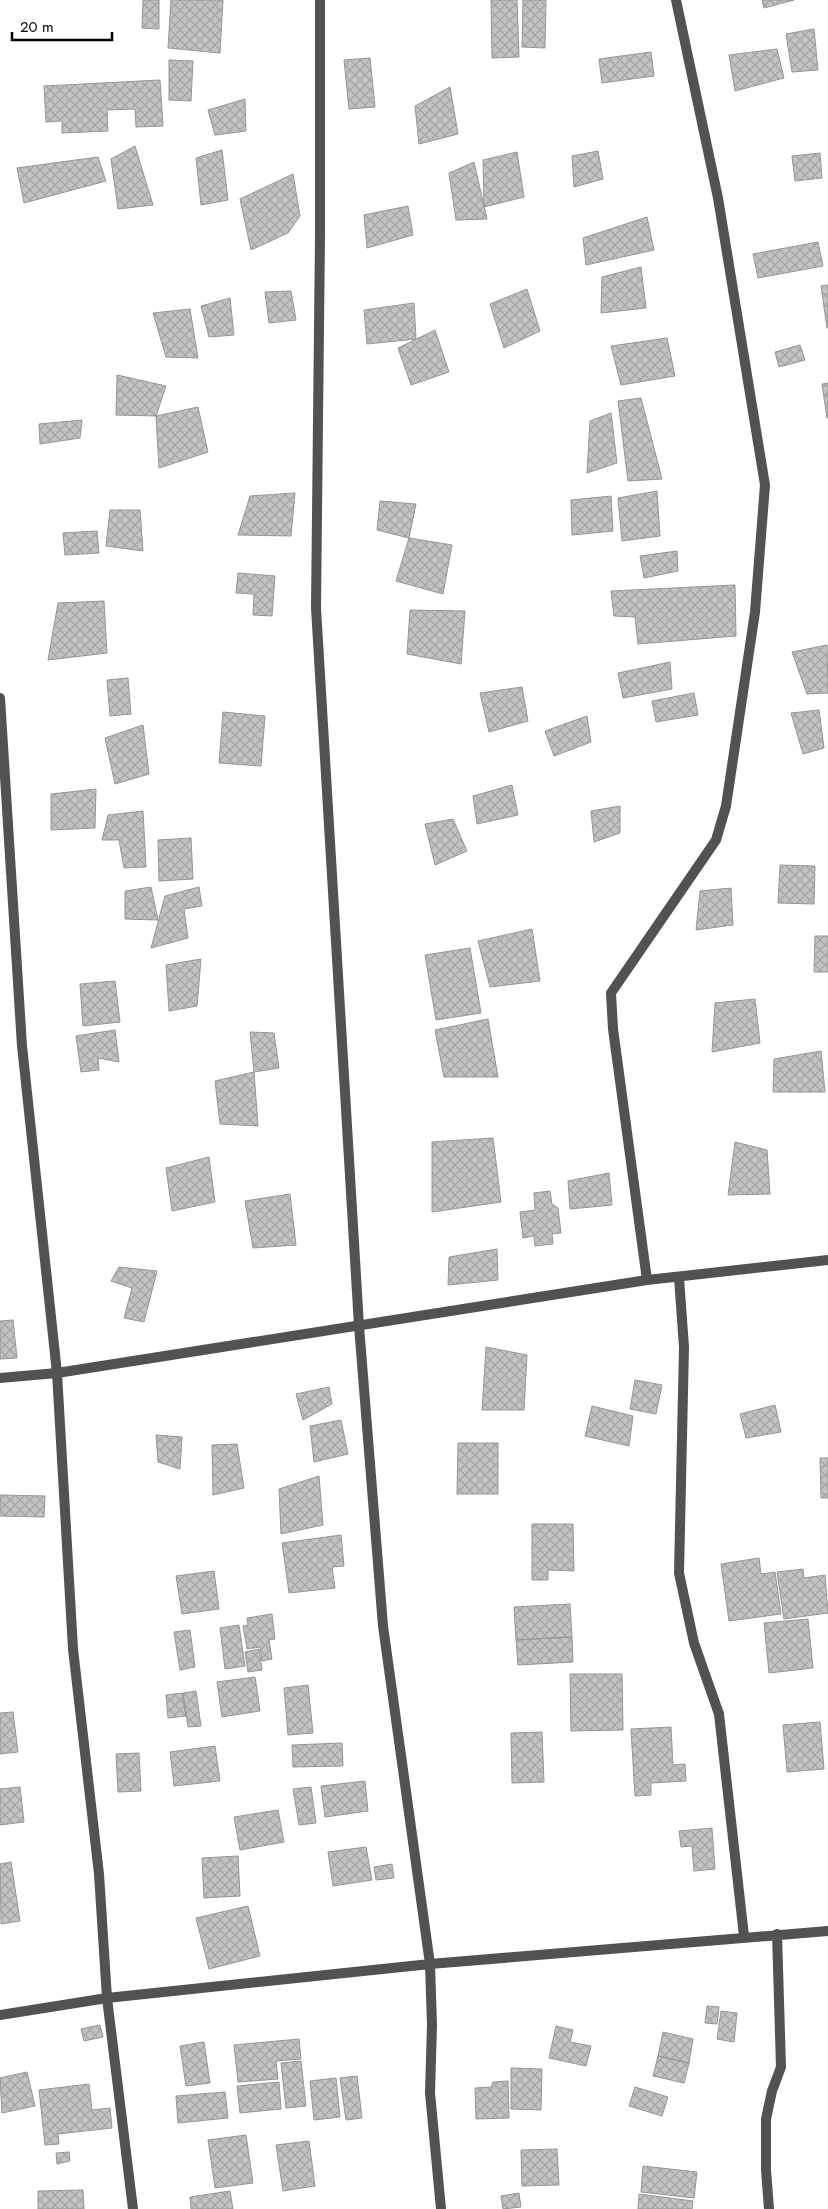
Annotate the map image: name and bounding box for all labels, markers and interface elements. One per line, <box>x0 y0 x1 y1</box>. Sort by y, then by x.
scale bar <box>12 10 112 42</box>
text: 20 m <box>20 16 54 38</box>

